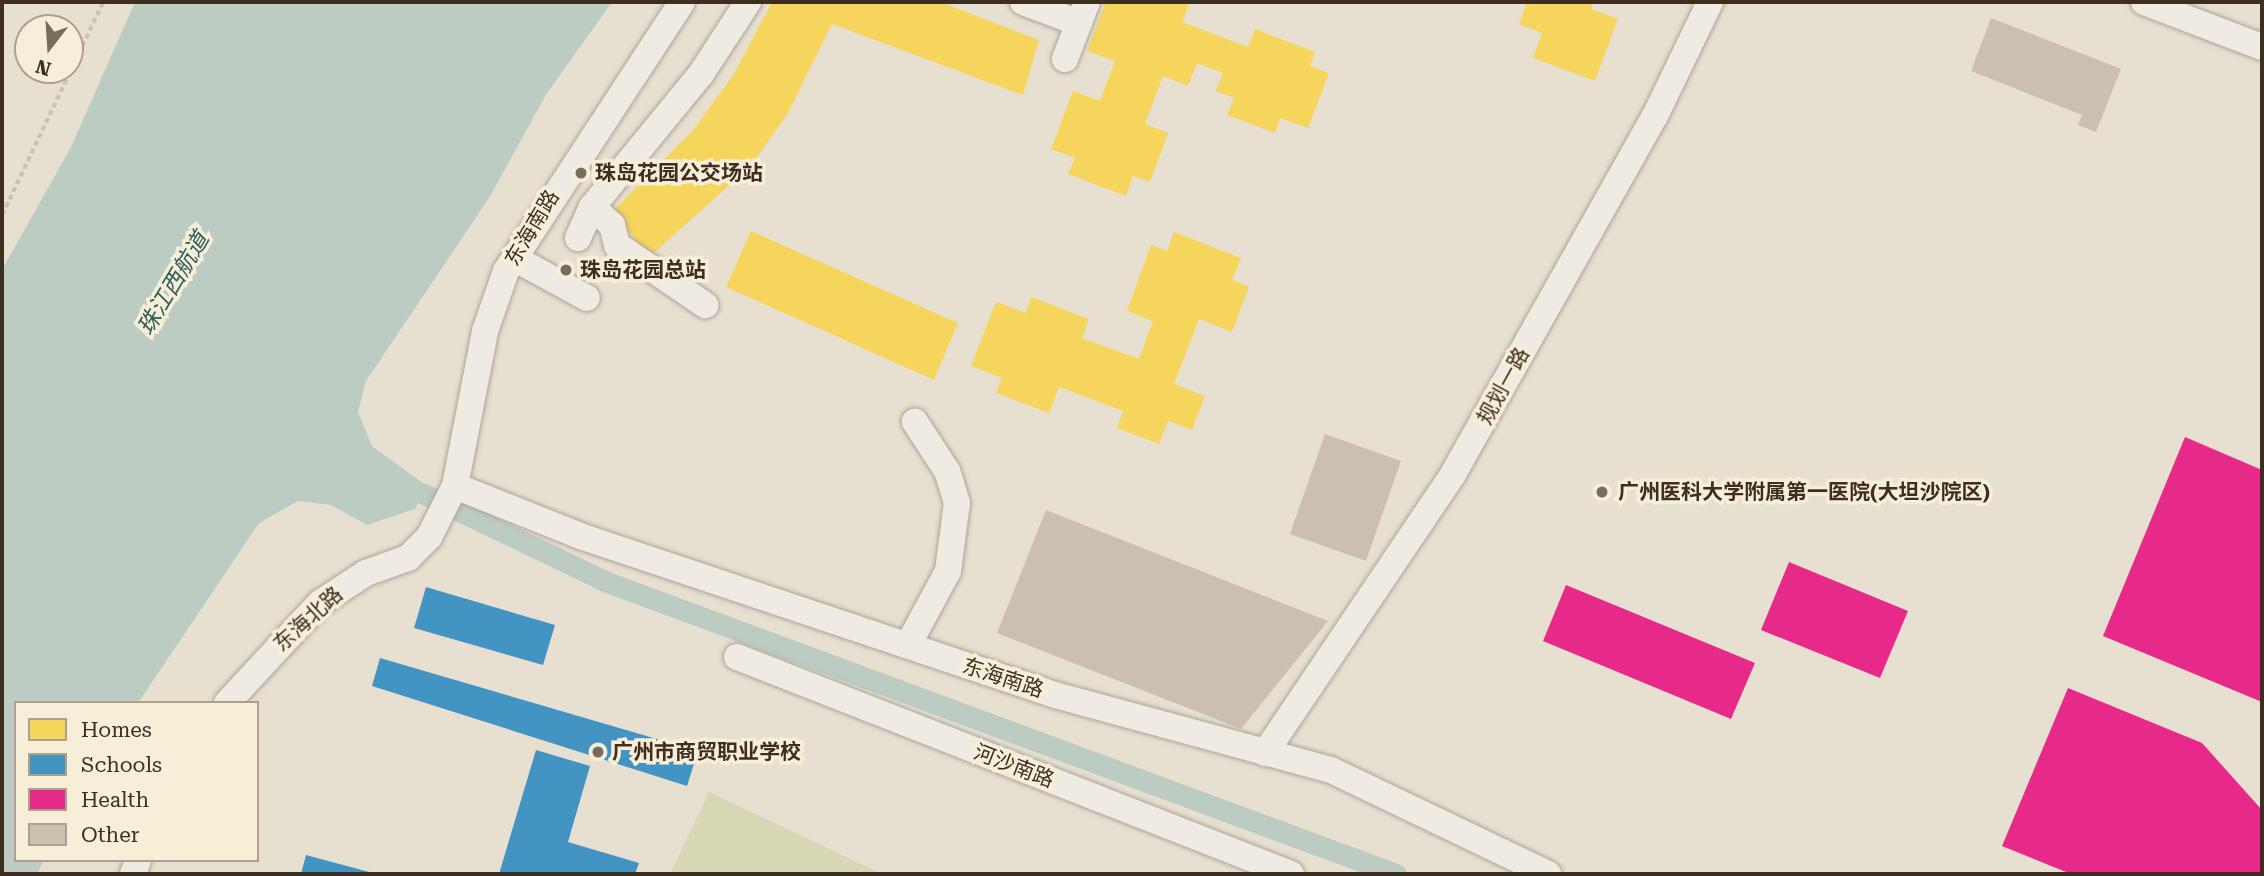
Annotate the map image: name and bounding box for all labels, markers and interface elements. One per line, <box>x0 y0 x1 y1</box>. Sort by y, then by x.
north arrow <box>14 14 84 84</box>
text: N <box>33 55 54 81</box>
place label: 珠岛花园公交场站 <box>595 160 763 186</box>
marker: 珠岛花园公交场站 <box>573 165 589 181</box>
street label: 东海南路 <box>500 186 564 270</box>
water label: 珠江西航道 <box>133 228 215 340</box>
place label: 珠岛花园总站 <box>580 257 706 283</box>
marker: 珠岛花园总站 <box>558 262 574 278</box>
street label: 规划一路 <box>1472 343 1534 429</box>
place label: 广州医科大学附属第一医院(大坦沙院区) <box>1618 479 1990 505</box>
marker: 广州医科大学附属第一医院(大坦沙院区) <box>1592 482 1612 502</box>
street label: 东海北路 <box>268 582 348 656</box>
street label: 东海南路 <box>959 653 1047 703</box>
legend <box>14 701 259 862</box>
text: Homes <box>81 718 152 742</box>
place label: 广州市商贸职业学校 <box>612 739 801 765</box>
street label: 河沙南路 <box>970 739 1058 793</box>
marker: 广州市商贸职业学校 <box>590 744 606 760</box>
text: Schools <box>81 753 162 777</box>
text: Health <box>81 788 149 812</box>
text: Other <box>81 823 139 847</box>

